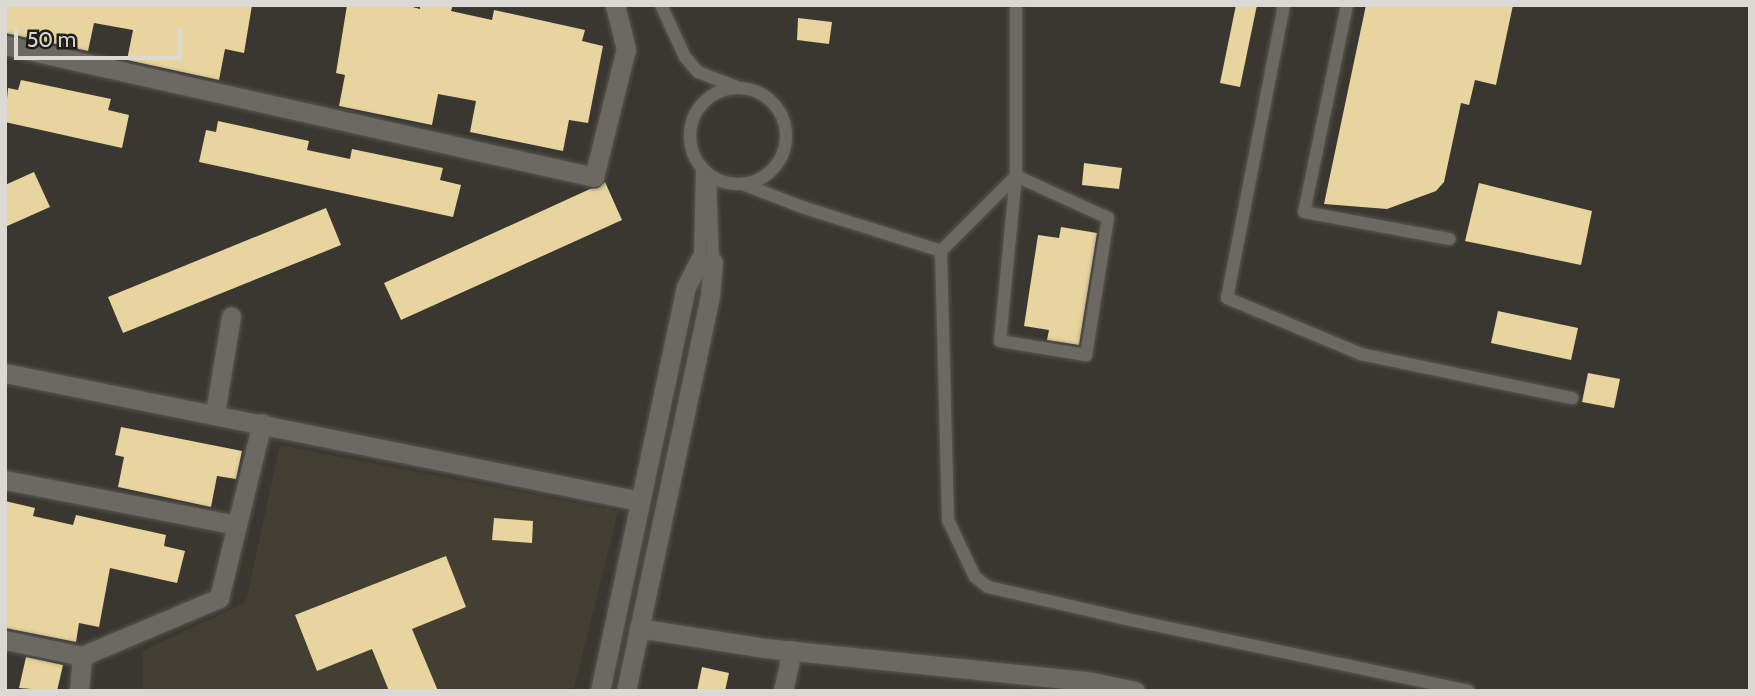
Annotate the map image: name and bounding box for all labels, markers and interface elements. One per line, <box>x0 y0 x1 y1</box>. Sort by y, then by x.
scale bar <box>18 14 186 58</box>
text: 50 m <box>27 27 76 52</box>

